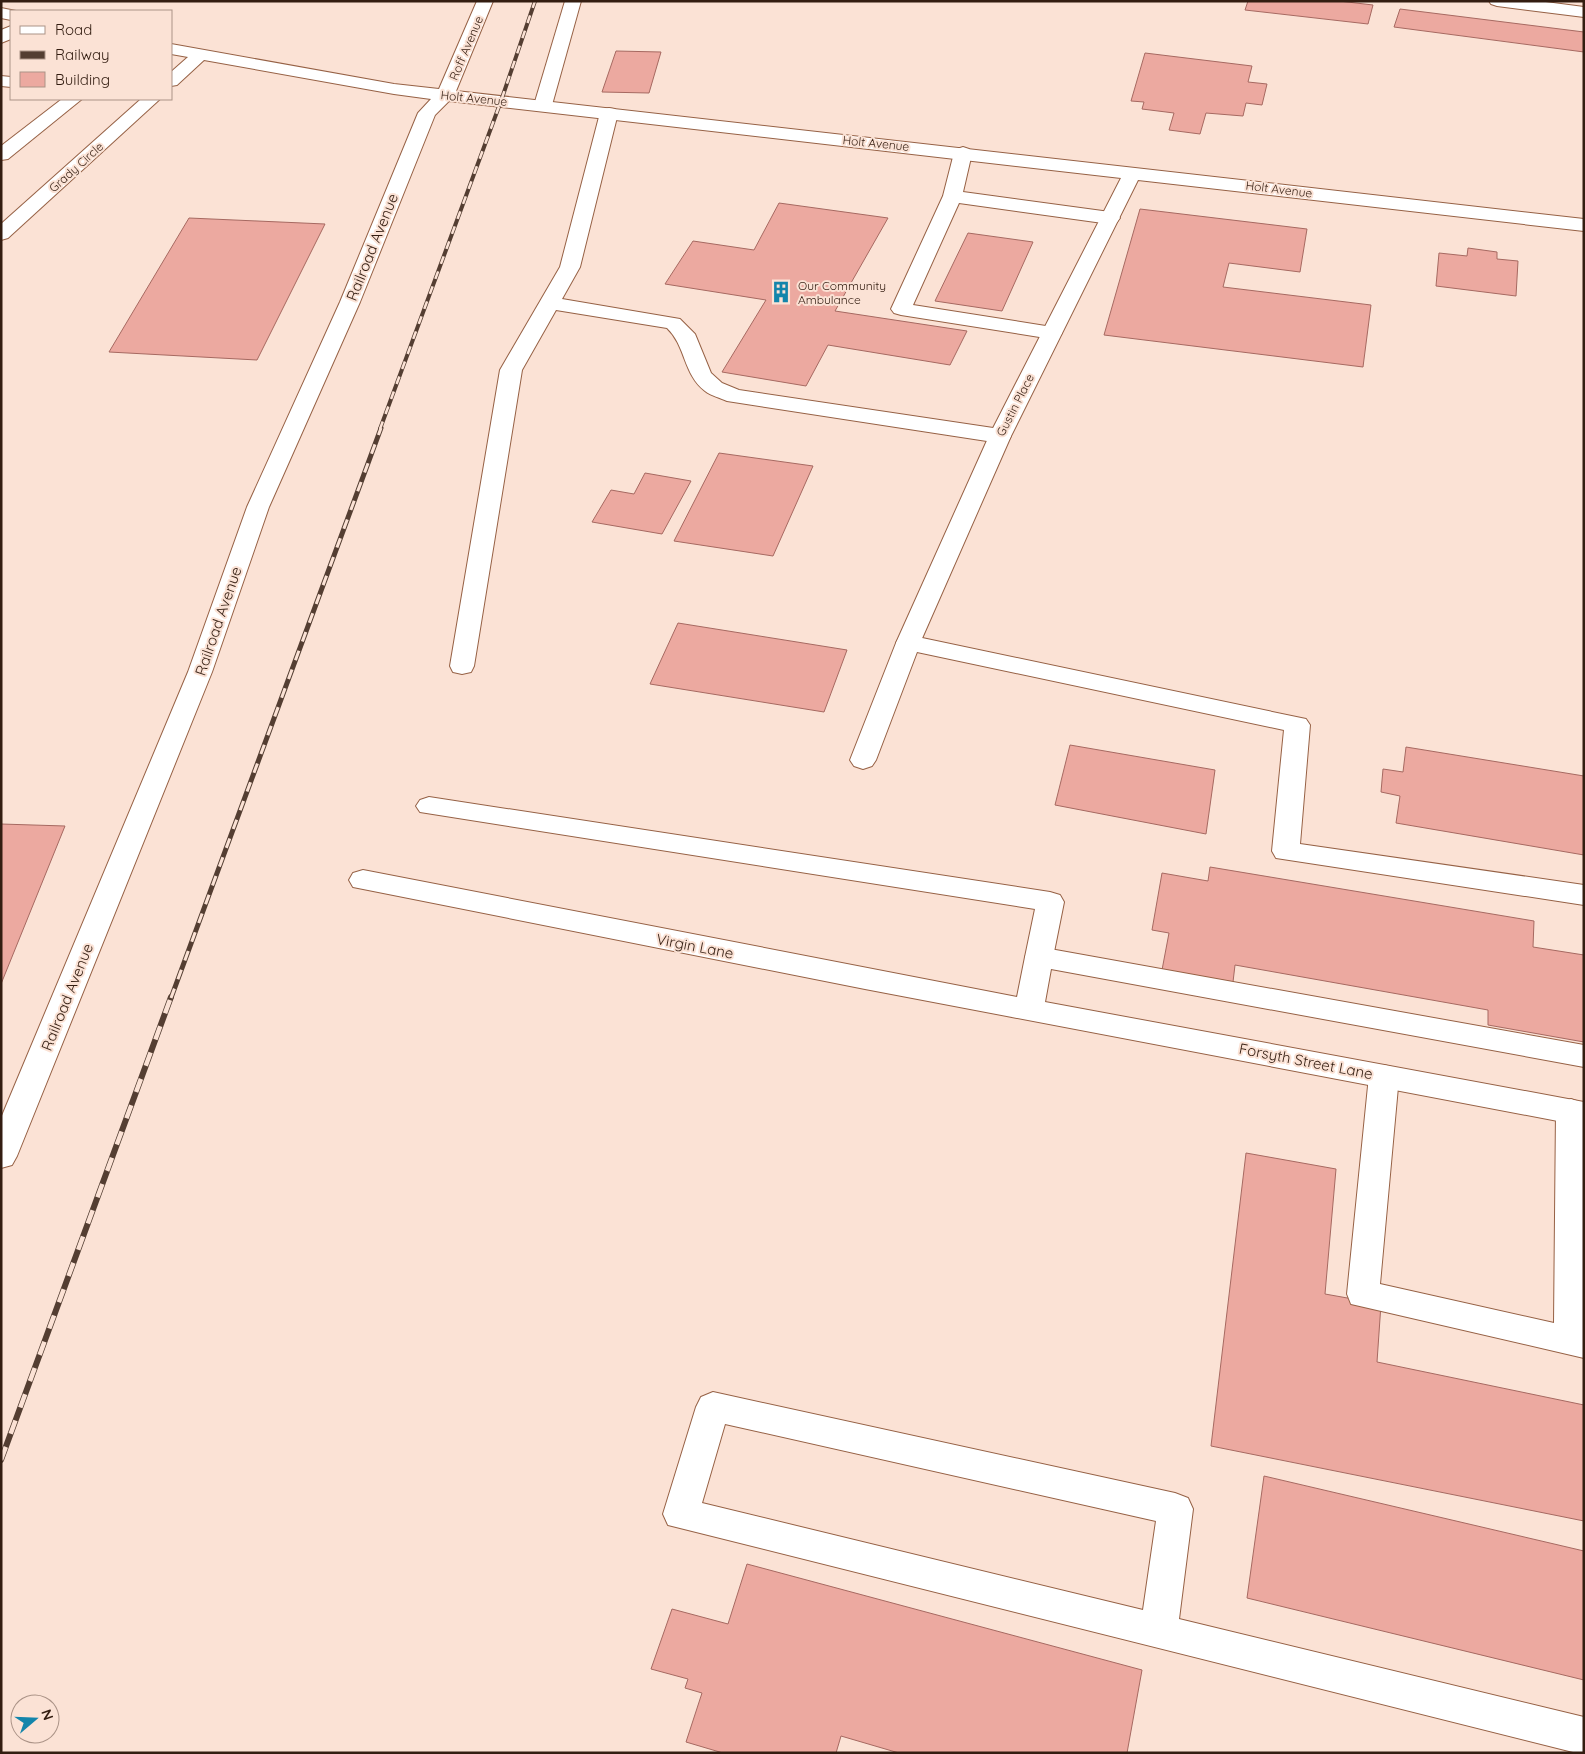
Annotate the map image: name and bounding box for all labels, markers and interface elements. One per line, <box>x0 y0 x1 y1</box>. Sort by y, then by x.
legend <box>10 10 172 100</box>
street label: Roff Avenue <box>446 13 486 82</box>
text: Road <box>55 20 92 39</box>
text: Railway <box>55 45 110 64</box>
text: Building <box>55 70 110 89</box>
street label: Holt Avenue <box>440 87 508 109</box>
street label: Holt Avenue <box>842 132 910 154</box>
street label: Grady Circle <box>46 139 106 195</box>
street label: Holt Avenue <box>1245 177 1313 201</box>
street label: Railroad Avenue <box>342 191 402 303</box>
place label: Our Community Ambulance <box>798 278 886 307</box>
building icon: Our Community Ambulance <box>768 279 794 305</box>
street label: Gustin Place <box>993 371 1037 439</box>
street label: Railroad Avenue <box>190 564 246 678</box>
street label: Virgin Lane <box>655 929 735 963</box>
street label: Railroad Avenue <box>37 941 97 1053</box>
street label: Forsyth Street Lane <box>1238 1039 1374 1083</box>
north arrow <box>10 1694 60 1744</box>
text: N <box>37 1707 57 1723</box>

